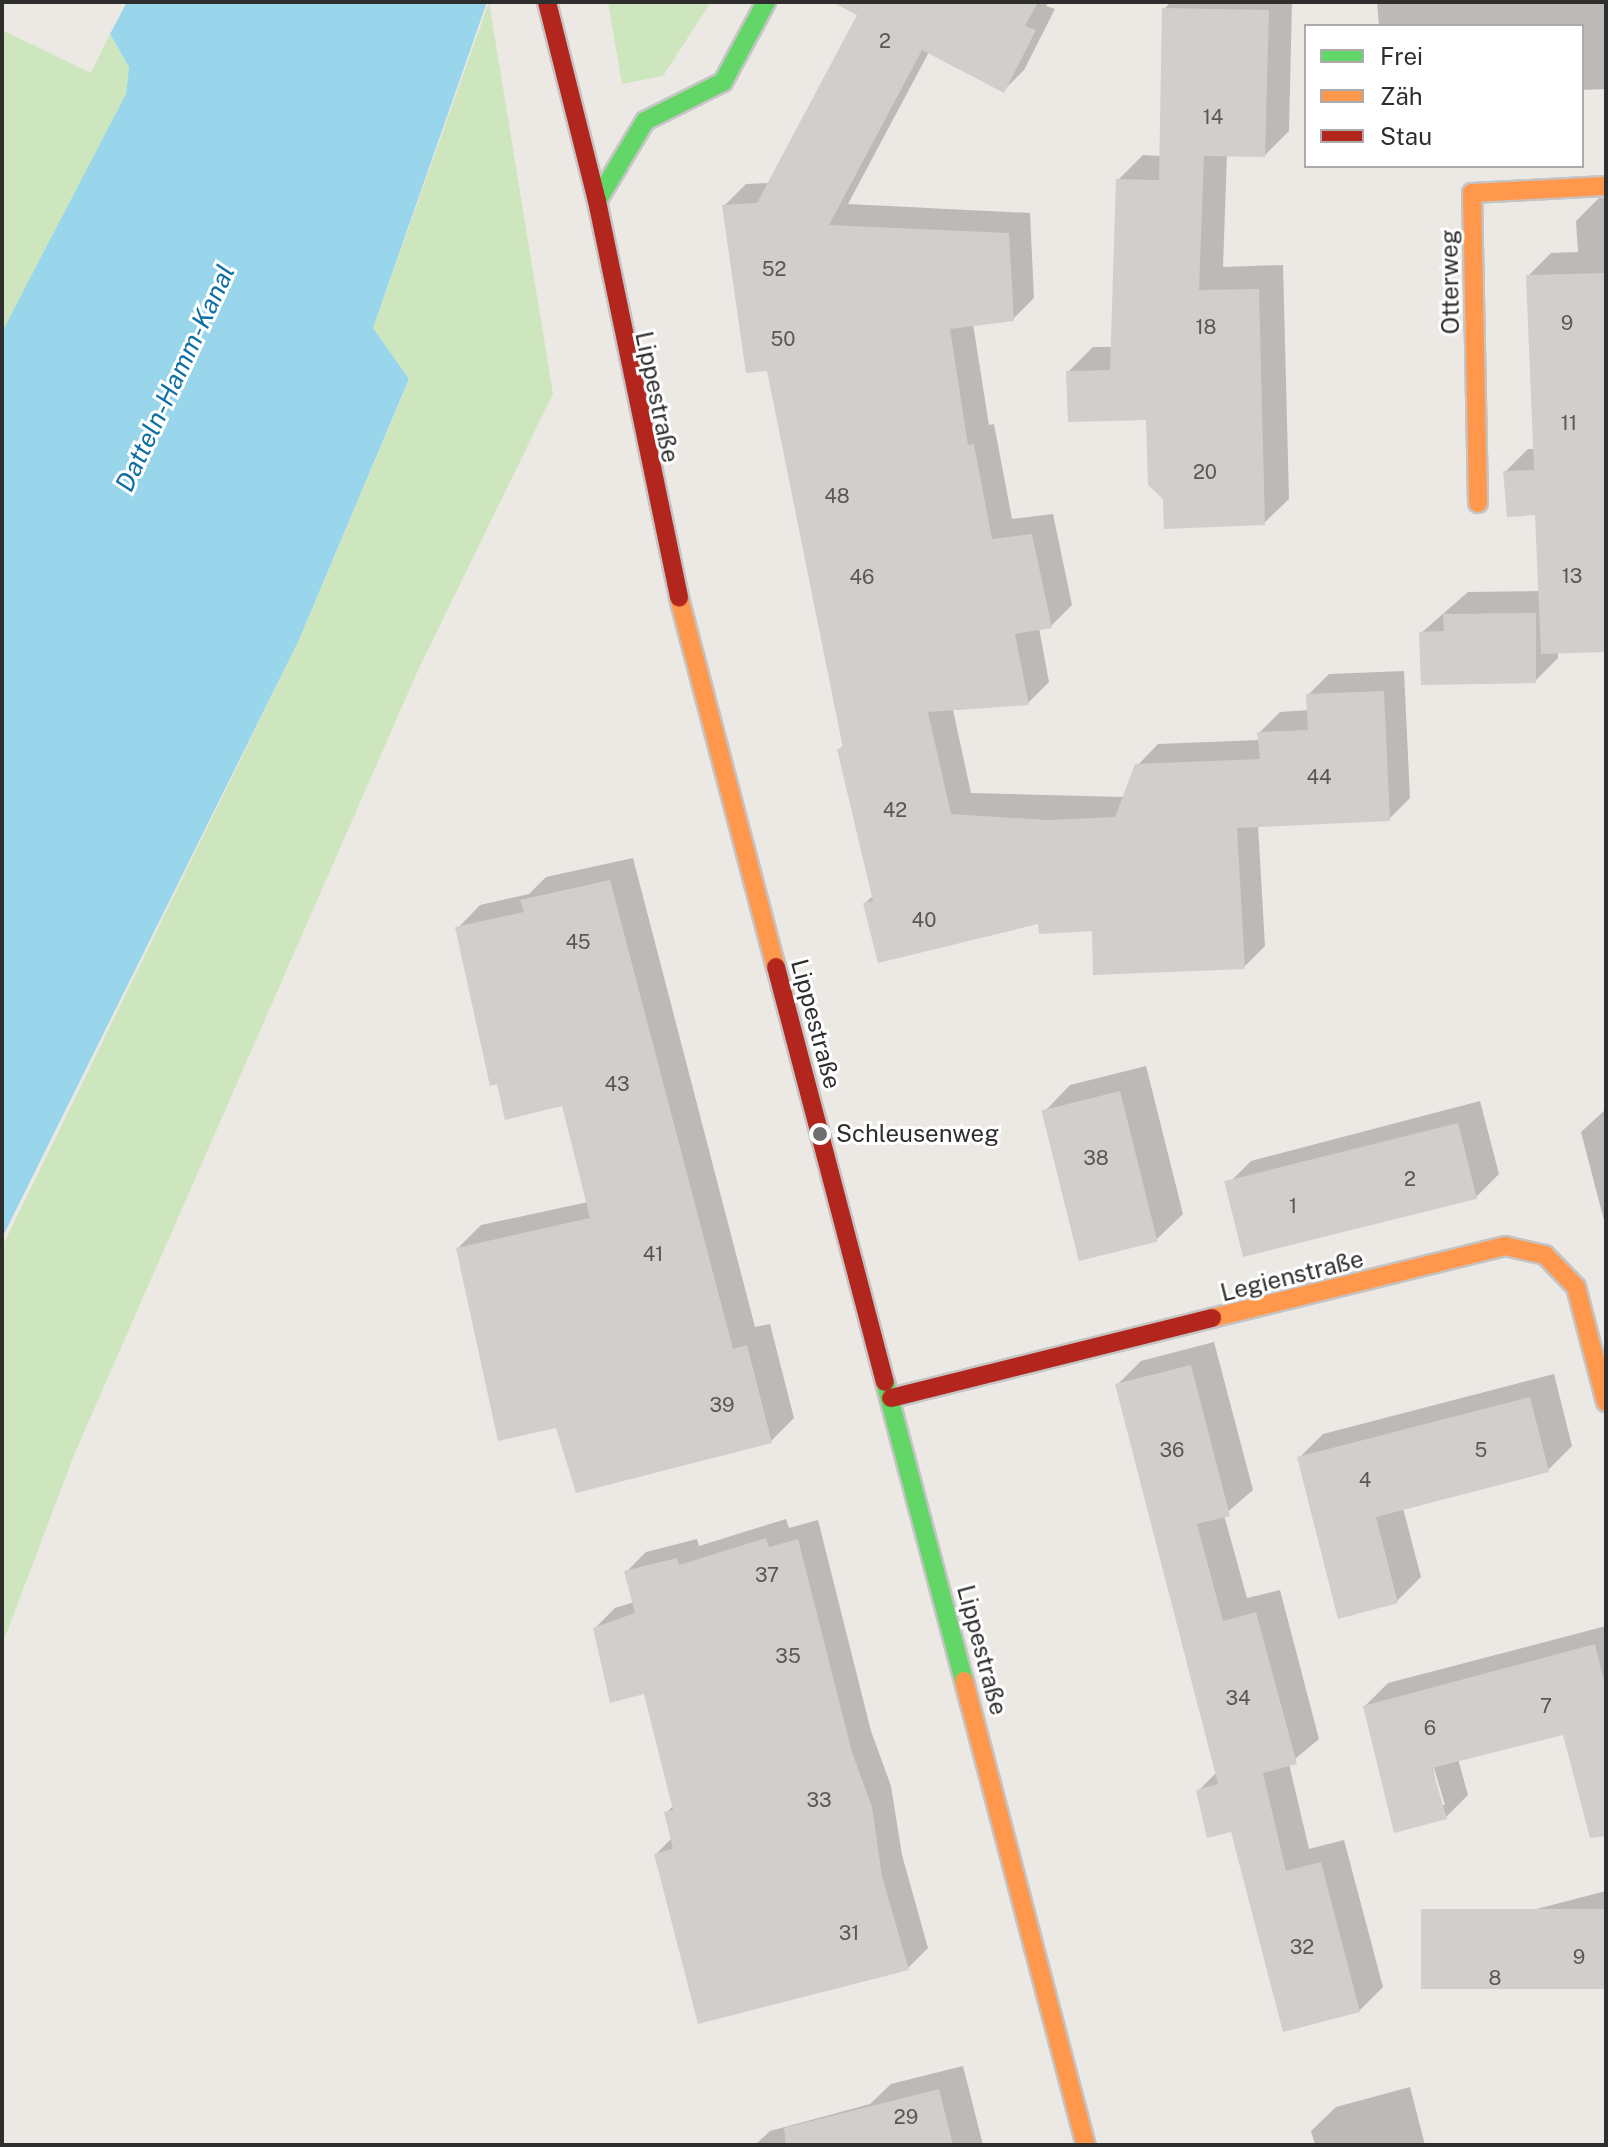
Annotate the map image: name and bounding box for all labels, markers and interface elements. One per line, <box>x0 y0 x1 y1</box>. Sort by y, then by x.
legend <box>1304 24 1584 168</box>
house number: 2 <box>879 29 891 53</box>
text: Frei <box>1380 42 1423 70</box>
text: Zäh <box>1380 82 1423 110</box>
house number: 14 <box>1203 105 1223 129</box>
text: Stau <box>1380 122 1432 150</box>
street label: Otterweg <box>1435 229 1465 335</box>
house number: 52 <box>762 257 786 281</box>
water label: Datteln-Hamm-Kanal <box>109 260 241 496</box>
house number: 9 <box>1561 311 1573 335</box>
house number: 18 <box>1195 315 1217 339</box>
house number: 50 <box>770 327 796 351</box>
street label: Lippestraße <box>629 329 685 465</box>
house number: 11 <box>1561 411 1577 435</box>
house number: 20 <box>1193 460 1217 484</box>
house number: 48 <box>824 484 850 508</box>
house number: 13 <box>1562 564 1582 588</box>
house number: 46 <box>849 565 875 589</box>
house number: 44 <box>1306 765 1332 789</box>
house number: 42 <box>883 798 907 822</box>
house number: 40 <box>912 908 936 932</box>
house number: 45 <box>565 930 591 954</box>
street label: Lippestraße <box>785 956 847 1092</box>
house number: 43 <box>604 1072 630 1096</box>
place label: Schleusenweg <box>836 1120 999 1148</box>
marker: Schleusenweg <box>811 1125 829 1143</box>
house number: 38 <box>1083 1146 1109 1170</box>
house number: 2 <box>1404 1167 1416 1191</box>
house number: 1 <box>1289 1194 1297 1218</box>
house number: 41 <box>643 1242 663 1266</box>
street label: Legienstraße <box>1218 1244 1366 1308</box>
house number: 39 <box>710 1393 734 1417</box>
house number: 36 <box>1160 1438 1184 1462</box>
house number: 5 <box>1475 1438 1487 1462</box>
house number: 4 <box>1359 1468 1371 1492</box>
house number: 37 <box>755 1563 779 1587</box>
street label: Lippestraße <box>951 1582 1013 1718</box>
house number: 35 <box>775 1644 801 1668</box>
house number: 34 <box>1225 1686 1251 1710</box>
house number: 7 <box>1540 1694 1552 1718</box>
house number: 6 <box>1424 1716 1436 1740</box>
house number: 33 <box>806 1788 832 1812</box>
house number: 31 <box>839 1921 859 1945</box>
house number: 32 <box>1290 1935 1314 1959</box>
house number: 9 <box>1573 1945 1585 1969</box>
house number: 8 <box>1489 1966 1501 1990</box>
house number: 29 <box>894 2105 918 2129</box>

